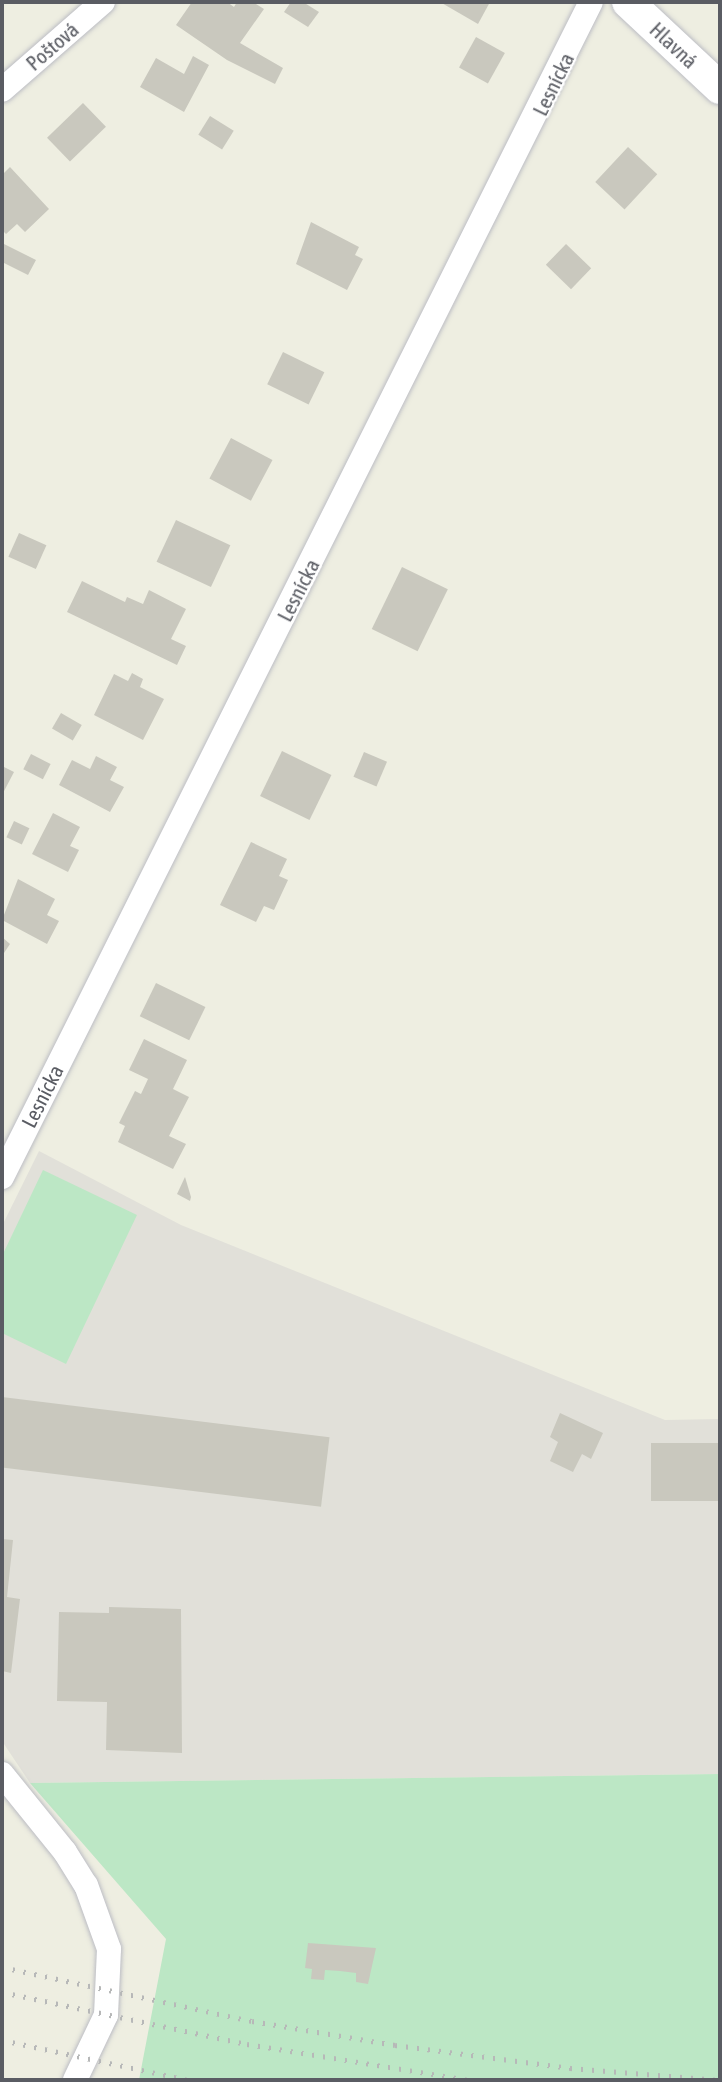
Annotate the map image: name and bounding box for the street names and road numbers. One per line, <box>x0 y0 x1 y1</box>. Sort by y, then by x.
street label: Poštová <box>21 16 83 76</box>
street label: Hlavná <box>645 17 703 73</box>
street label: Lesnícka <box>527 48 579 120</box>
street label: Lesnícka <box>272 554 324 626</box>
street label: Lesnícka <box>16 1060 68 1132</box>

